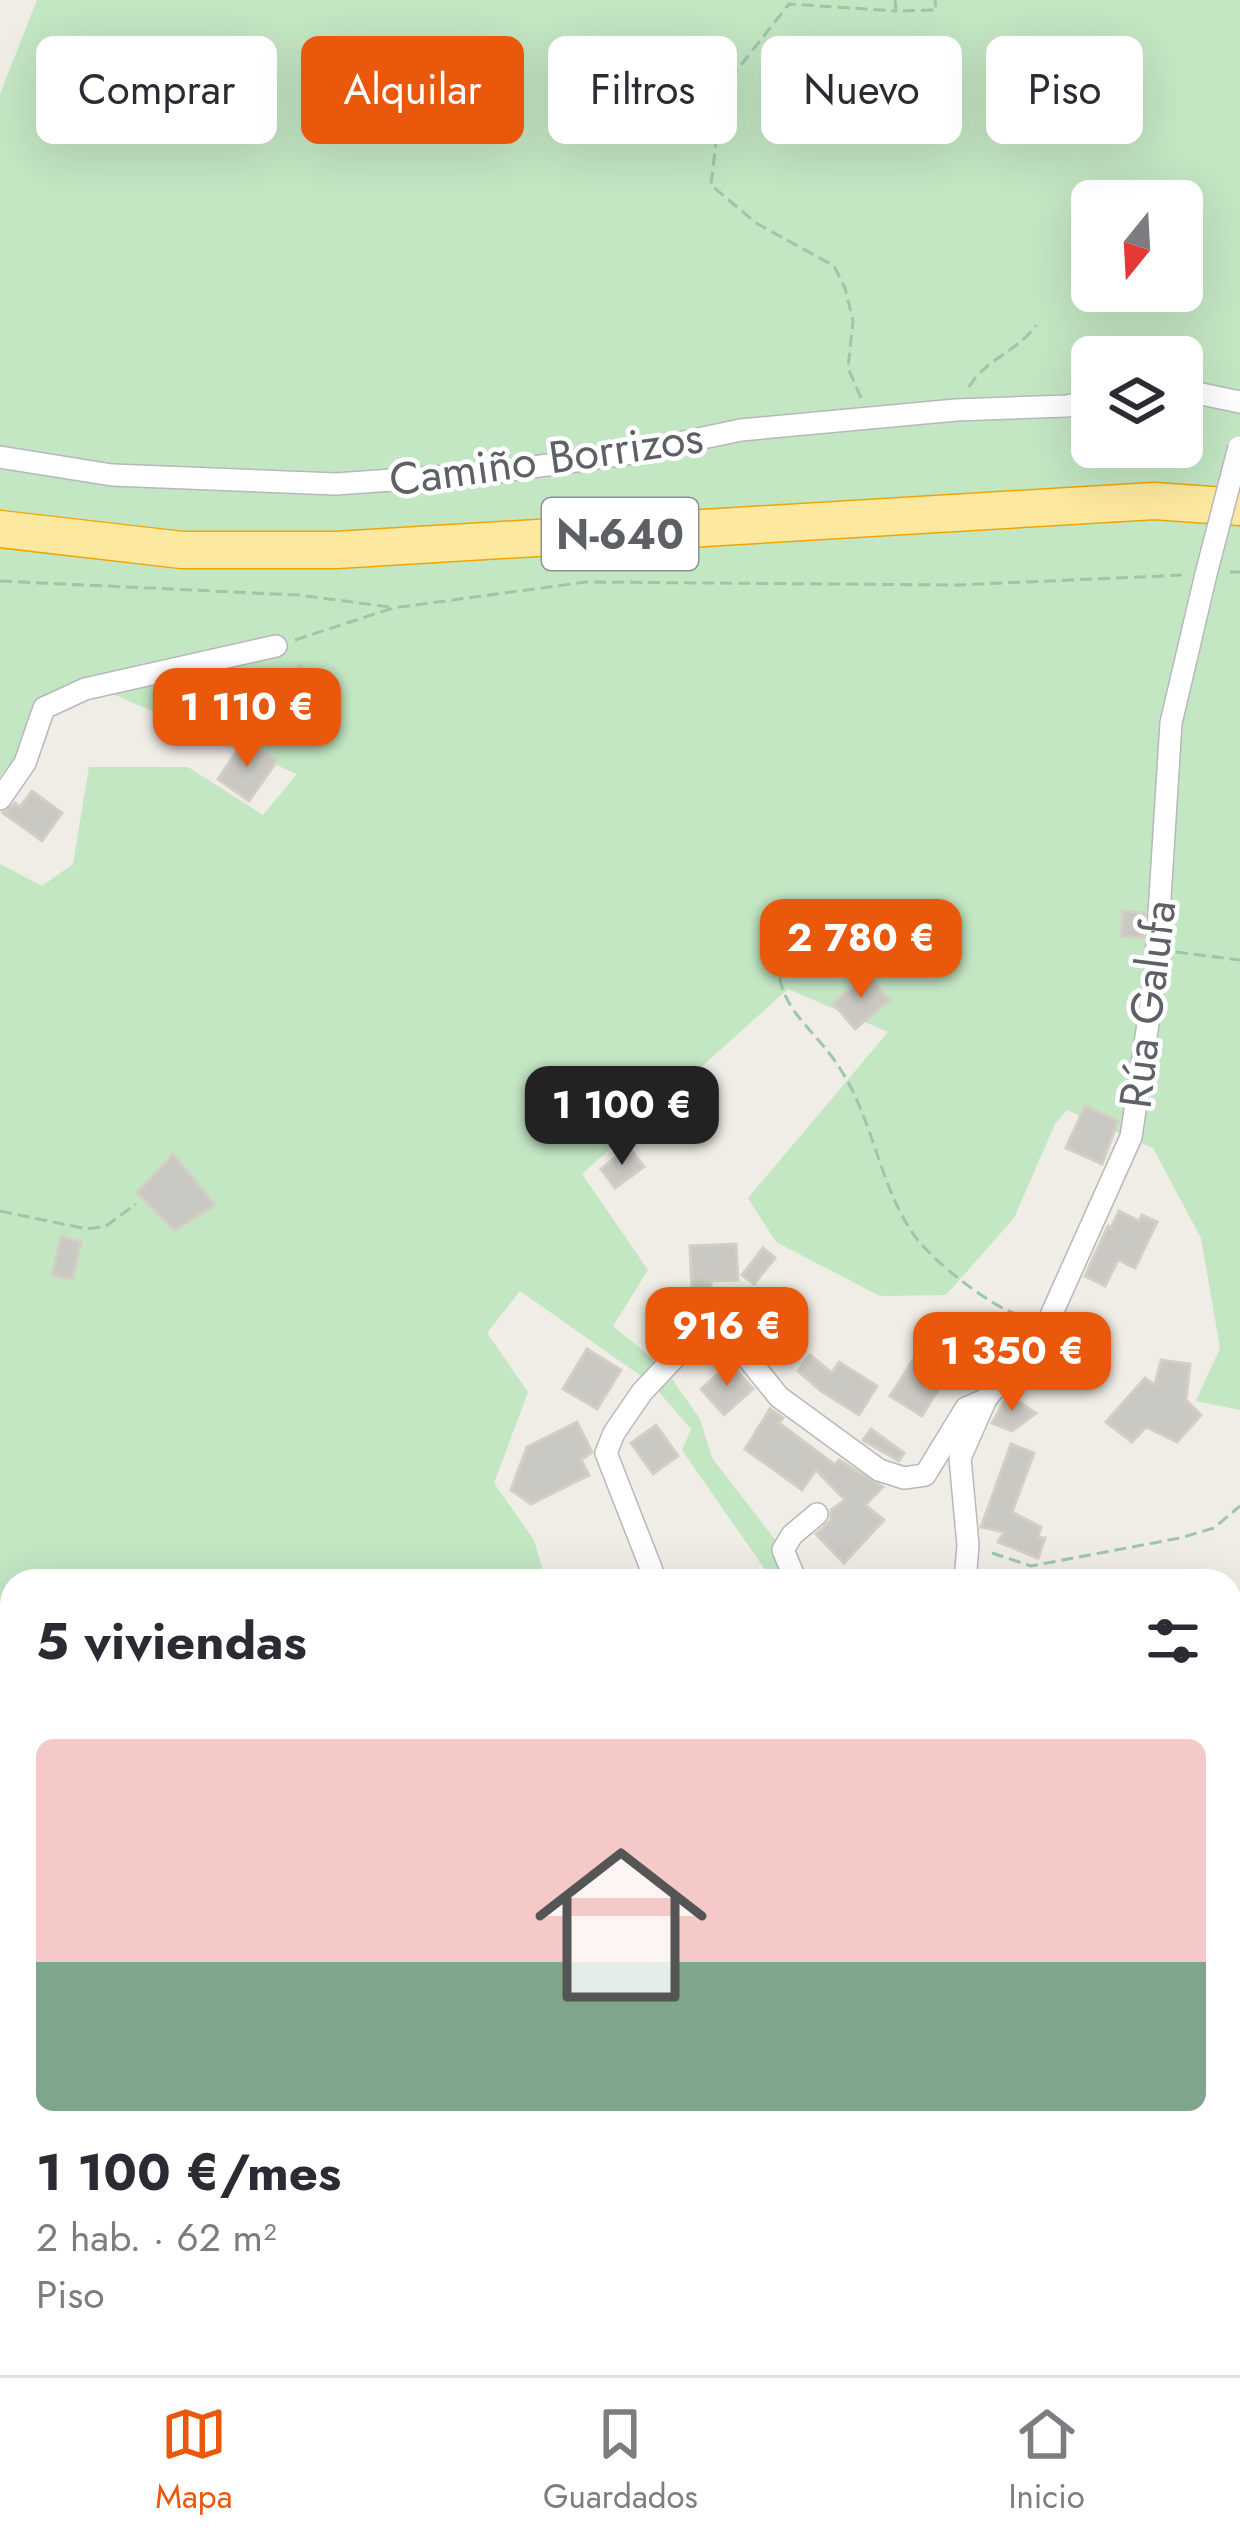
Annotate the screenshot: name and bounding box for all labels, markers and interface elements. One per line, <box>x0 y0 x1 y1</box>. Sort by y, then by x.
chip: Comprar <box>36 36 277 144</box>
chip: Alquilar <box>301 36 524 144</box>
chip: Filtros <box>548 36 737 144</box>
chip: Nuevo <box>761 36 962 144</box>
chip: Piso <box>986 36 1143 144</box>
north arrow <box>1071 180 1203 312</box>
map controls <box>1071 180 1203 468</box>
button: layers <box>1071 336 1203 468</box>
street label: Camiño Borrizos <box>385 404 707 513</box>
road number: N-640 <box>542 498 698 570</box>
pin: 1 110 € <box>136 668 358 770</box>
text: 1 110 € <box>180 678 314 735</box>
street label: Rúa Galufa <box>1103 896 1192 1112</box>
pin: 2 780 € <box>750 899 972 1001</box>
text: 2 780 € <box>787 909 935 966</box>
pin: 1 100 € <box>511 1066 733 1168</box>
text: 1 100 € <box>552 1076 692 1133</box>
pin: 916 € <box>643 1287 811 1389</box>
text: 916 € <box>672 1297 782 1354</box>
pin: 1 350 € <box>901 1312 1123 1414</box>
text: 1 350 € <box>940 1322 1084 1379</box>
text: 5 viviendas <box>36 1604 307 1678</box>
icon: filters <box>1140 1608 1206 1674</box>
icon: home <box>513 1817 729 2033</box>
text: 1 100 €/mes <box>36 2135 341 2209</box>
text: 2 hab. · 62 m² <box>36 2209 276 2266</box>
text: Piso <box>36 2266 105 2323</box>
tab: Mapa <box>155 2401 233 2520</box>
tab: Guardados <box>543 2401 698 2520</box>
tab: Inicio <box>1008 2401 1085 2520</box>

